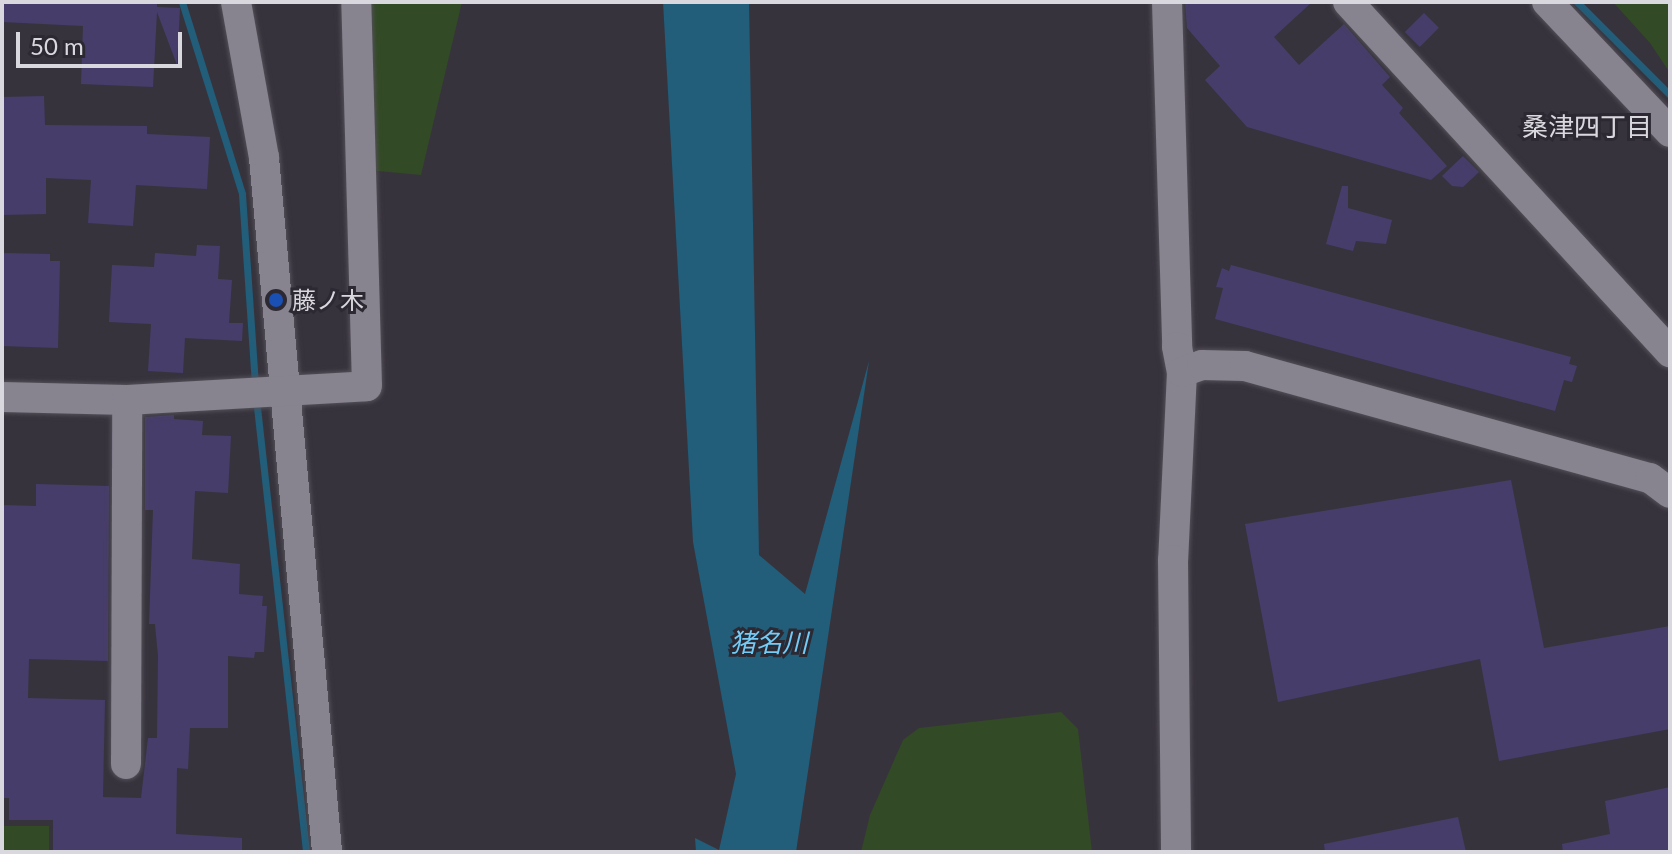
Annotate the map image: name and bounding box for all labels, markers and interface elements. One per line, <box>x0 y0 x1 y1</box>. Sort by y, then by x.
scale bar <box>20 16 186 66</box>
text: 50 m <box>30 31 84 60</box>
district label: 桑津四丁目 <box>1522 111 1652 143</box>
place label: 藤ノ木 <box>292 286 364 314</box>
marker: 藤ノ木 <box>267 291 285 309</box>
water label: 猪名川 <box>730 627 808 659</box>

